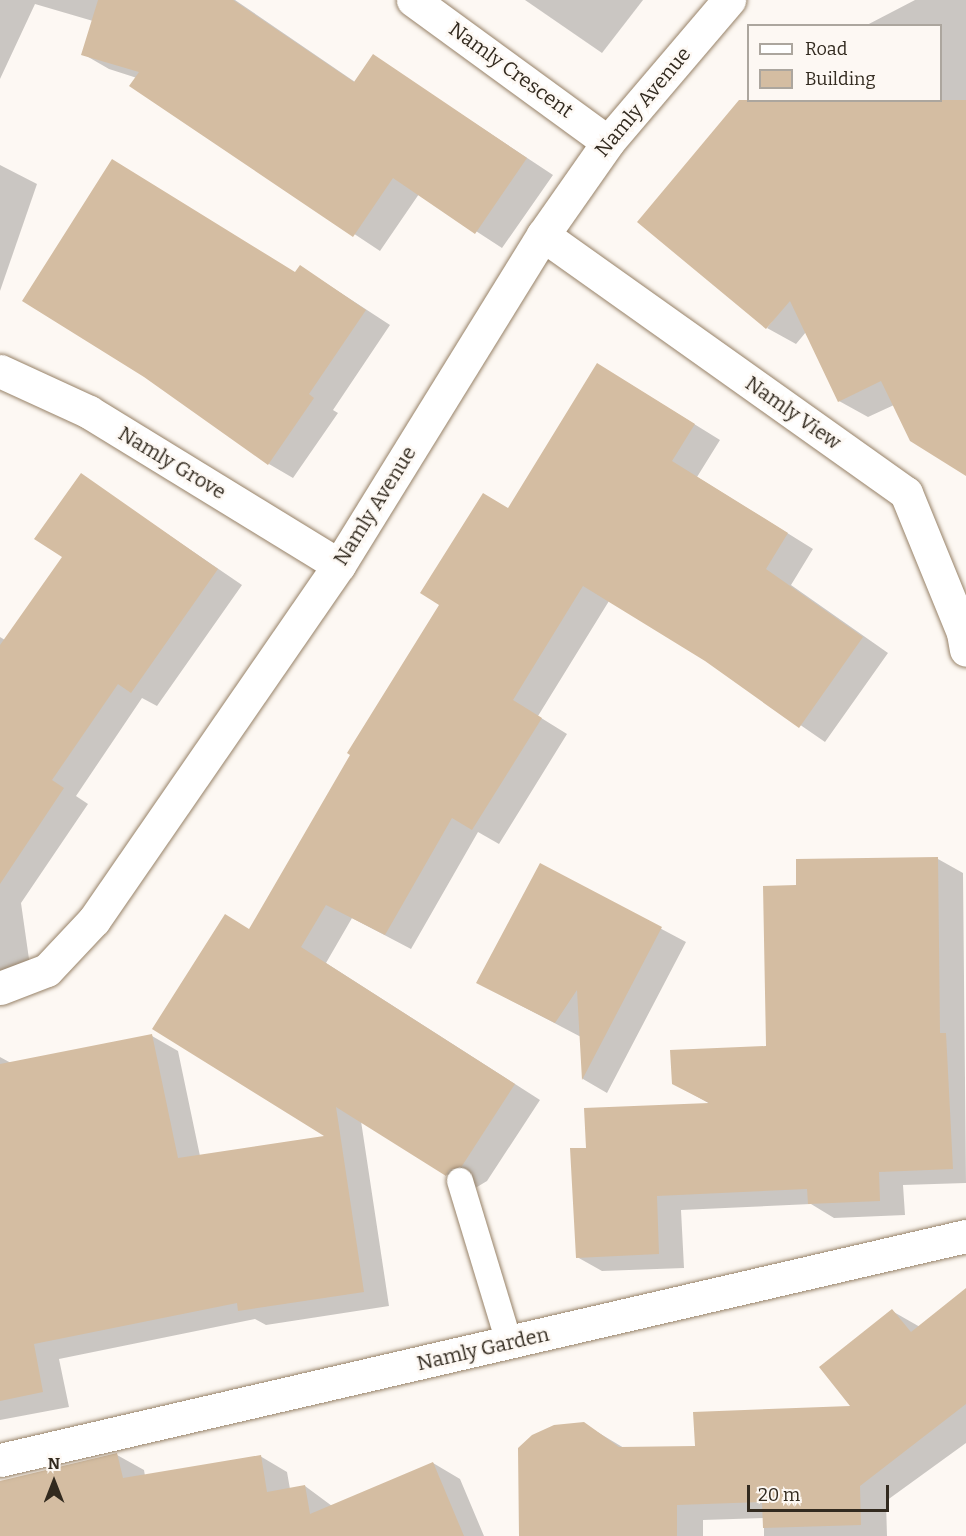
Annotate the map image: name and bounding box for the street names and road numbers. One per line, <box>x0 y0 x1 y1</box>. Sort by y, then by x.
street label: Namly Crescent <box>444 17 578 123</box>
street label: Namly Avenue <box>590 42 696 162</box>
street label: Namly View <box>741 371 845 455</box>
street label: Namly Grove <box>114 422 230 504</box>
street label: Namly Avenue <box>329 442 421 570</box>
street label: Namly Garden <box>415 1322 551 1376</box>

